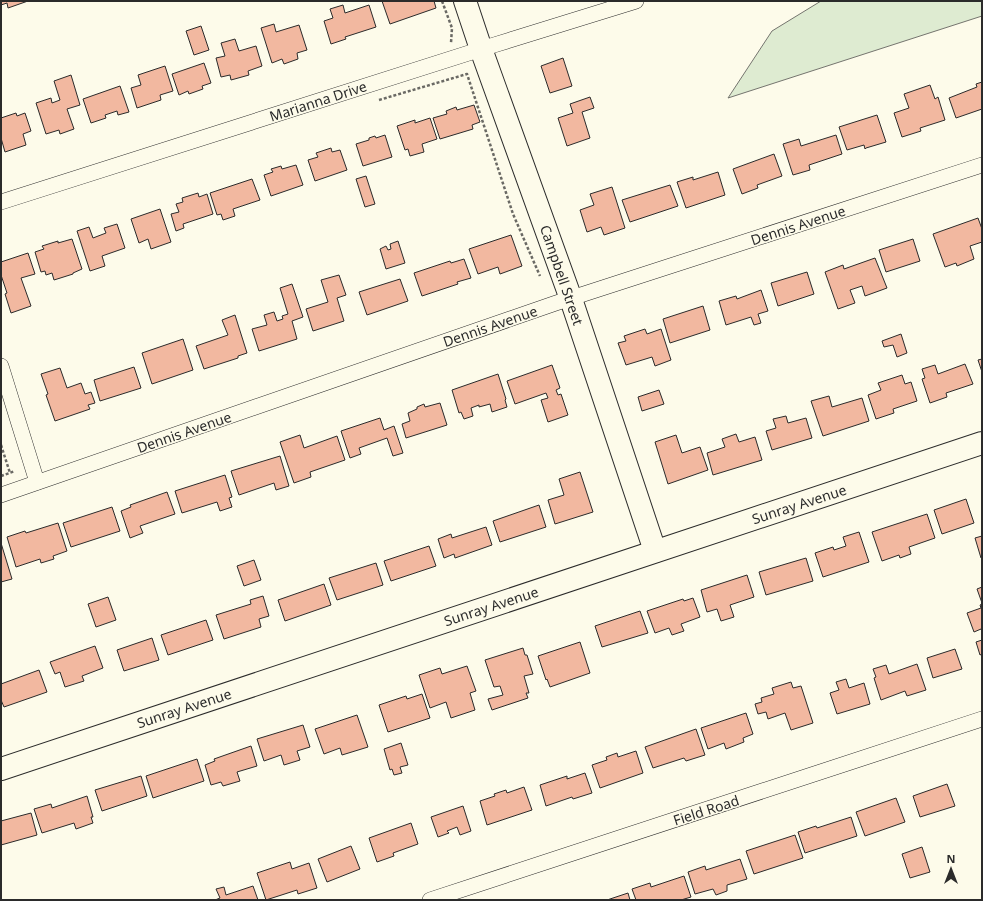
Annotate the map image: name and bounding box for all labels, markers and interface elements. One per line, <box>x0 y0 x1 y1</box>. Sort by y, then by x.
street label: Marianna Drive <box>267 76 369 126</box>
street label: Dennis Avenue <box>748 201 848 249</box>
street label: Campbell Street <box>536 222 588 328</box>
street label: Dennis Avenue <box>440 301 540 351</box>
street label: Dennis Avenue <box>134 407 234 457</box>
street label: Sunray Avenue <box>749 480 849 528</box>
street label: Sunray Avenue <box>441 582 541 630</box>
street label: Sunray Avenue <box>134 684 234 732</box>
street label: Field Road <box>671 790 741 830</box>
north arrow <box>931 849 971 889</box>
text: N <box>947 851 955 866</box>

